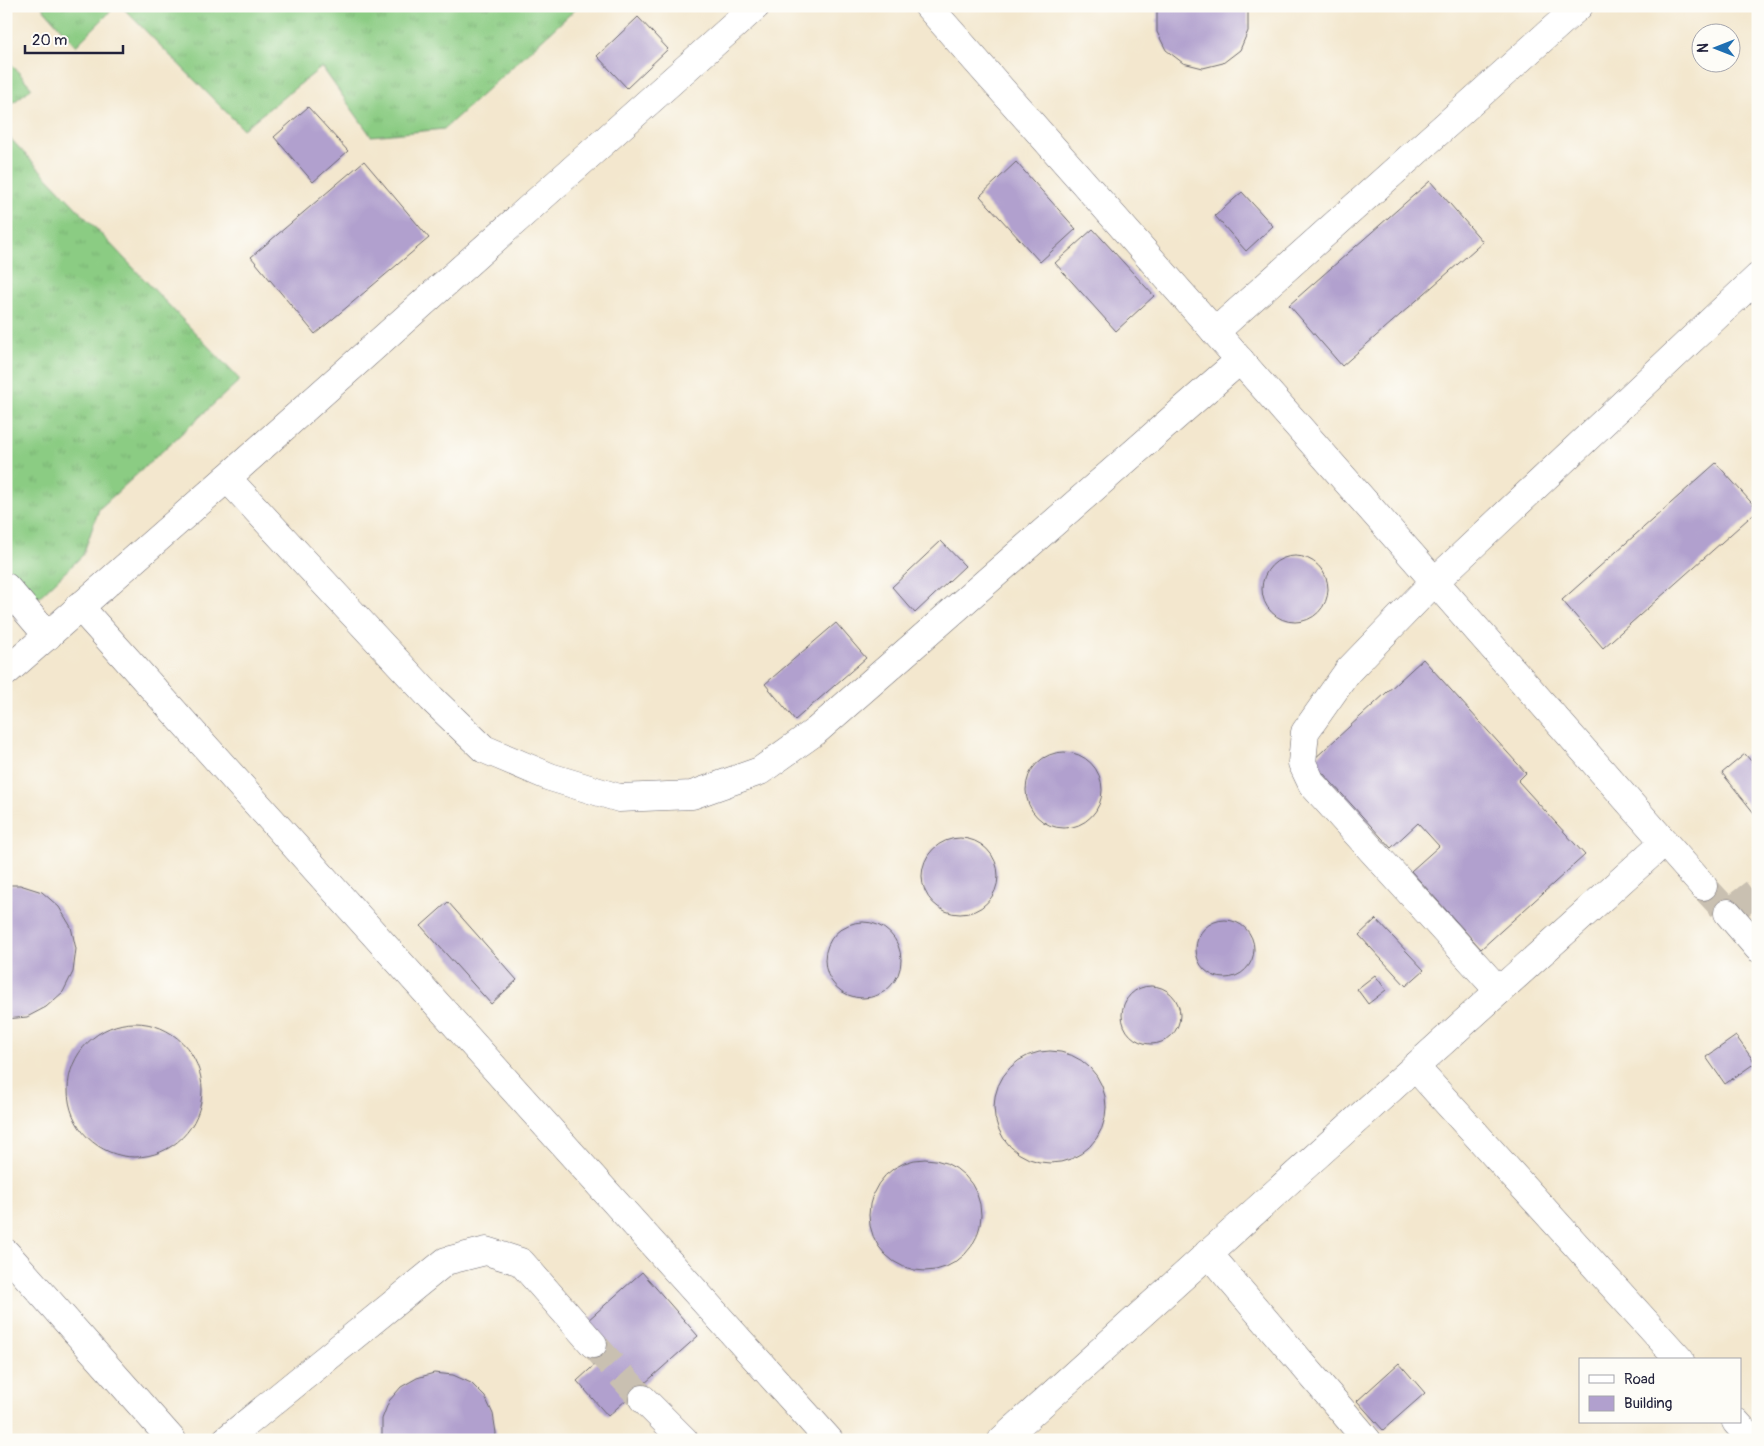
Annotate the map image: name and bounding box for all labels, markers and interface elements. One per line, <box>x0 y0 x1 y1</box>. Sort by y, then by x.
scale bar <box>25 22 122 54</box>
north arrow <box>1692 22 1742 72</box>
text: 20 m <box>32 31 67 50</box>
text: N <box>1695 43 1712 53</box>
legend <box>1579 1358 1742 1424</box>
text: Road <box>1624 1370 1655 1389</box>
text: Building <box>1624 1394 1672 1413</box>

